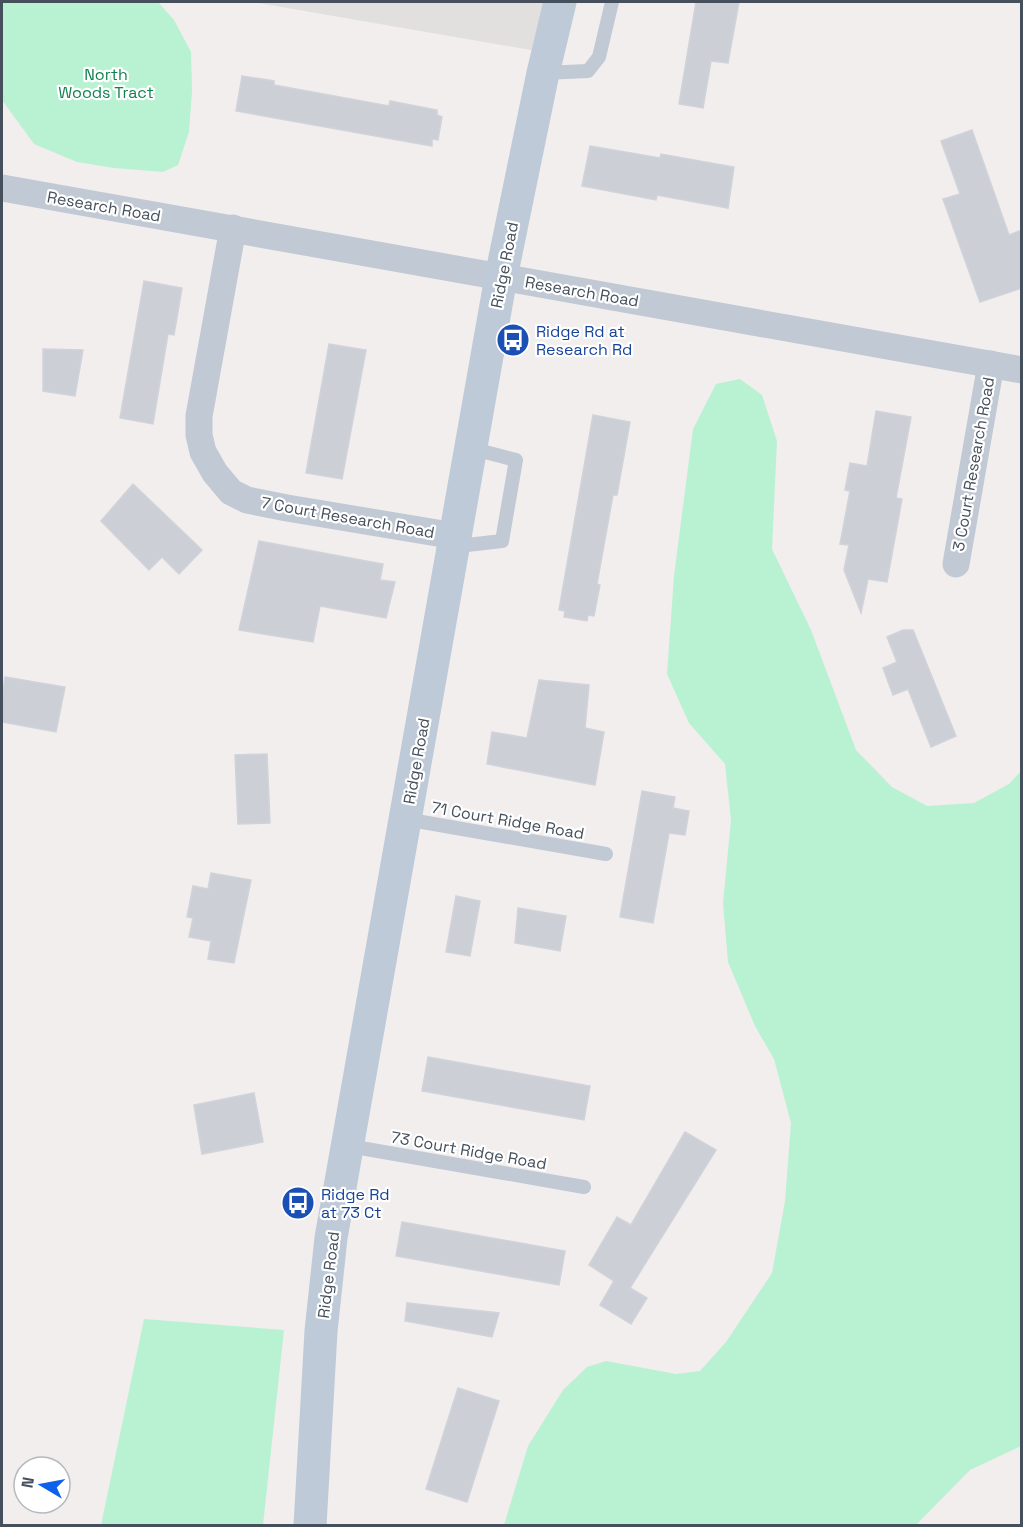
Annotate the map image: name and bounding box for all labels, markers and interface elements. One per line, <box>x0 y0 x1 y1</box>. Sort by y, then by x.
park label: North Woods Tract <box>58 64 154 103</box>
street label: Research Road <box>45 186 162 227</box>
street label: Ridge Road <box>486 220 523 310</box>
street label: Research Road <box>523 271 640 312</box>
place label: Ridge Rd at Research Rd <box>536 321 632 360</box>
bus stop icon: Ridge Rd at Research Rd <box>495 322 531 358</box>
street label: 3 Court Research Road <box>948 375 999 553</box>
street label: 7 Court Research Road <box>260 492 436 543</box>
street label: Ridge Road <box>399 716 434 806</box>
street label: 71 Court Ridge Road <box>430 797 586 844</box>
street label: 73 Court Ridge Road <box>389 1126 548 1175</box>
place label: Ridge Rd at 73 Ct <box>321 1184 390 1223</box>
bus stop icon: Ridge Rd at 73 Ct <box>280 1185 316 1221</box>
street label: Ridge Road <box>313 1230 344 1320</box>
north arrow <box>12 1455 72 1515</box>
text: N <box>16 1475 39 1490</box>

